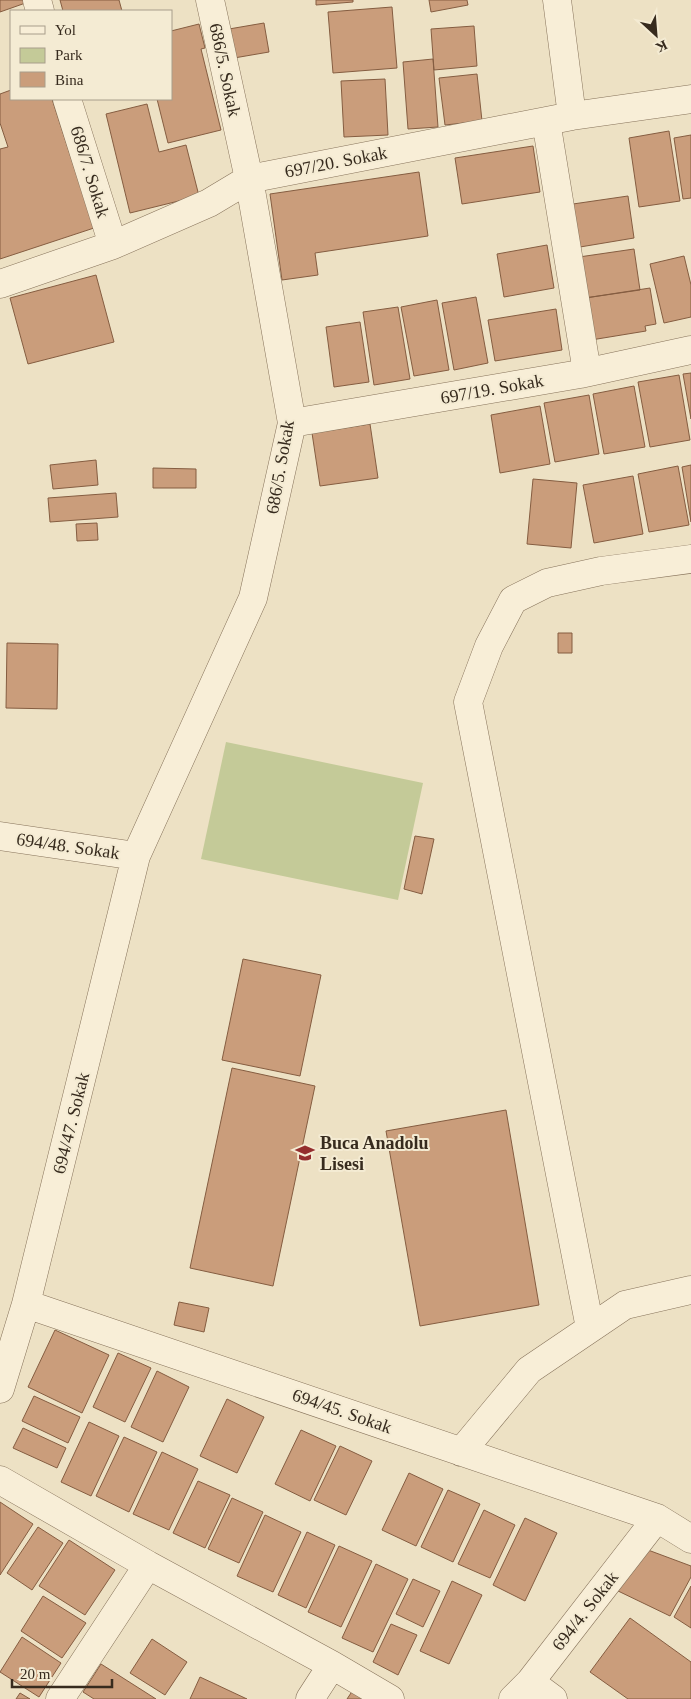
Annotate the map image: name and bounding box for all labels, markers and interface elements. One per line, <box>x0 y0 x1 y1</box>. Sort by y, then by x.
legend <box>10 10 172 100</box>
north arrow <box>631 10 681 60</box>
street label: 686/5. Sokak <box>205 21 245 119</box>
text: Yol <box>55 22 76 38</box>
text: K <box>653 37 670 55</box>
text: Park <box>55 47 83 63</box>
text: Bina <box>55 72 84 88</box>
street label: 686/7. Sokak <box>67 124 113 220</box>
street label: 697/20. Sokak <box>283 142 389 182</box>
street label: 697/19. Sokak <box>439 370 545 408</box>
street label: 686/5. Sokak <box>262 418 298 516</box>
street label: 694/48. Sokak <box>15 829 121 863</box>
street label: 694/47. Sokak <box>49 1070 93 1176</box>
place label: Buca Anadolu Lisesi <box>320 1133 429 1174</box>
school or university icon: Buca Anadolu Lisesi <box>294 1142 316 1164</box>
street label: 694/45. Sokak <box>290 1385 394 1437</box>
street label: 694/4. Sokak <box>548 1567 622 1655</box>
scale bar <box>12 1656 112 1688</box>
text: 20 m <box>20 1666 51 1682</box>

